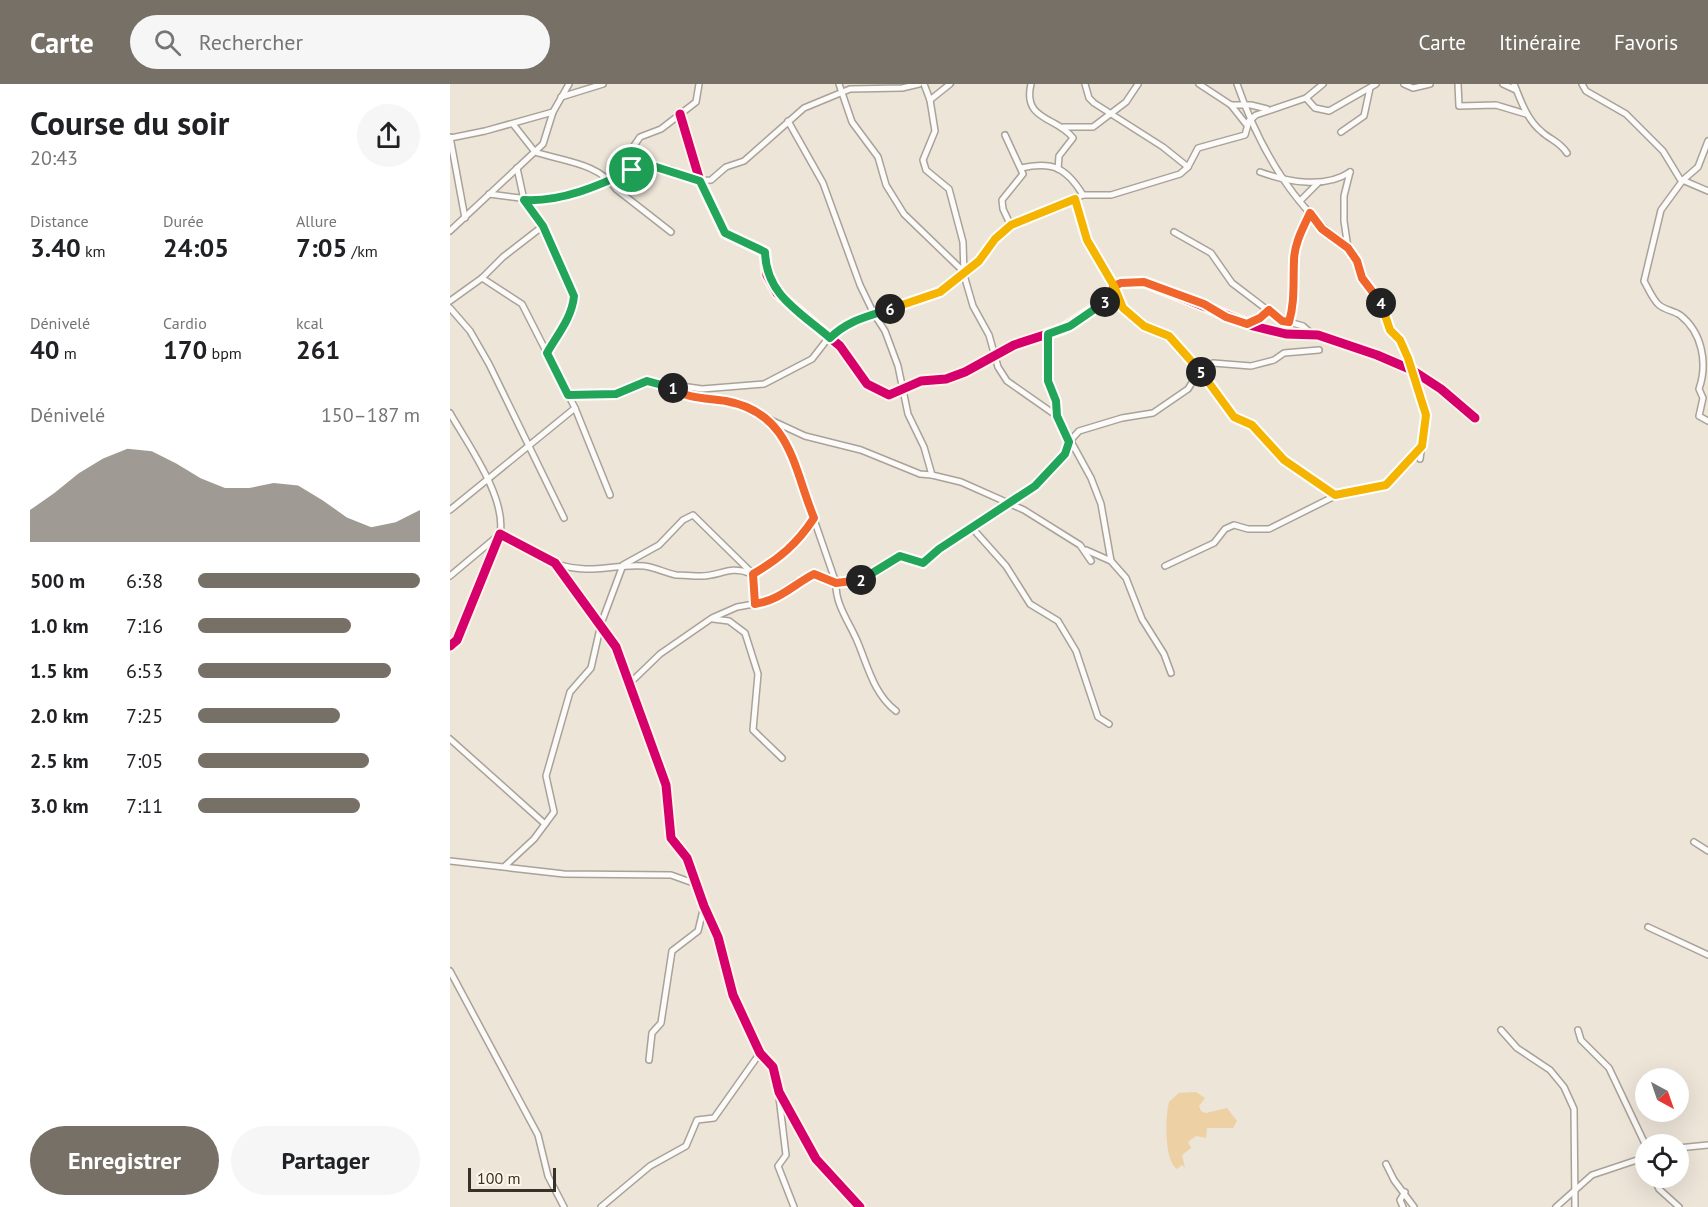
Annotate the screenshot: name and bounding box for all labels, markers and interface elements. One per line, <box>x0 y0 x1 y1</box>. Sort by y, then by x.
search box <box>130 15 550 69</box>
text: Carte <box>30 24 94 61</box>
icon: search <box>151 26 184 59</box>
text: Rechercher <box>199 28 303 56</box>
text: Carte <box>1419 29 1466 56</box>
text: Itinéraire <box>1499 29 1581 56</box>
text: Favoris <box>1614 29 1678 56</box>
text: Course du soir <box>30 101 229 144</box>
button: share <box>357 104 420 167</box>
pin <box>606 144 657 195</box>
text: 20:43 <box>30 145 78 171</box>
icon: arrive <box>615 153 648 186</box>
text: Distance <box>30 211 89 231</box>
text: Durée <box>163 211 204 231</box>
text: Allure <box>296 211 337 231</box>
text: 3.40 <box>30 231 81 264</box>
text: 24:05 <box>163 231 229 264</box>
text: 7:05 <box>296 231 347 264</box>
text: km <box>81 241 106 261</box>
text: /km <box>347 241 378 261</box>
pin: 3 <box>1090 287 1120 317</box>
pin: 4 <box>1366 288 1396 318</box>
text: 3 <box>1100 292 1110 312</box>
text: 4 <box>1376 293 1386 313</box>
pin: 6 <box>875 294 905 324</box>
text: 6 <box>885 299 895 319</box>
text: Dénivelé <box>30 313 90 333</box>
text: Cardio <box>163 313 207 333</box>
text: kcal <box>296 313 323 333</box>
text: 40 <box>30 333 59 366</box>
text: 170 <box>163 333 207 366</box>
text: 261 <box>296 333 340 366</box>
text: m <box>59 343 77 363</box>
text: bpm <box>207 343 242 363</box>
pin: 5 <box>1186 357 1216 387</box>
text: 5 <box>1196 362 1206 382</box>
pin: 1 <box>658 373 688 403</box>
text: 1 <box>668 378 678 398</box>
text: Dénivelé <box>30 402 105 428</box>
text: 150–187 m <box>321 402 420 428</box>
pin: 2 <box>846 565 876 595</box>
text: 500 m <box>30 568 85 594</box>
text: 6:38 <box>126 568 163 594</box>
text: 2 <box>856 570 866 590</box>
text: 1.0 km <box>30 613 89 639</box>
text: 7:16 <box>126 613 163 639</box>
text: 1.5 km <box>30 658 89 684</box>
text: 6:53 <box>126 658 163 684</box>
text: 2.0 km <box>30 703 89 729</box>
text: 7:25 <box>126 703 163 729</box>
text: 2.5 km <box>30 748 89 774</box>
text: 7:05 <box>126 748 163 774</box>
text: 3.0 km <box>30 793 89 819</box>
text: 7:11 <box>126 793 163 819</box>
north arrow <box>1635 1068 1689 1122</box>
map controls <box>1635 1068 1689 1188</box>
button: Enregistrer <box>30 1126 219 1195</box>
button: Partager <box>231 1126 420 1195</box>
button: locate <box>1635 1134 1689 1188</box>
scale bar <box>468 1165 556 1192</box>
text: 100 m <box>477 1168 520 1188</box>

